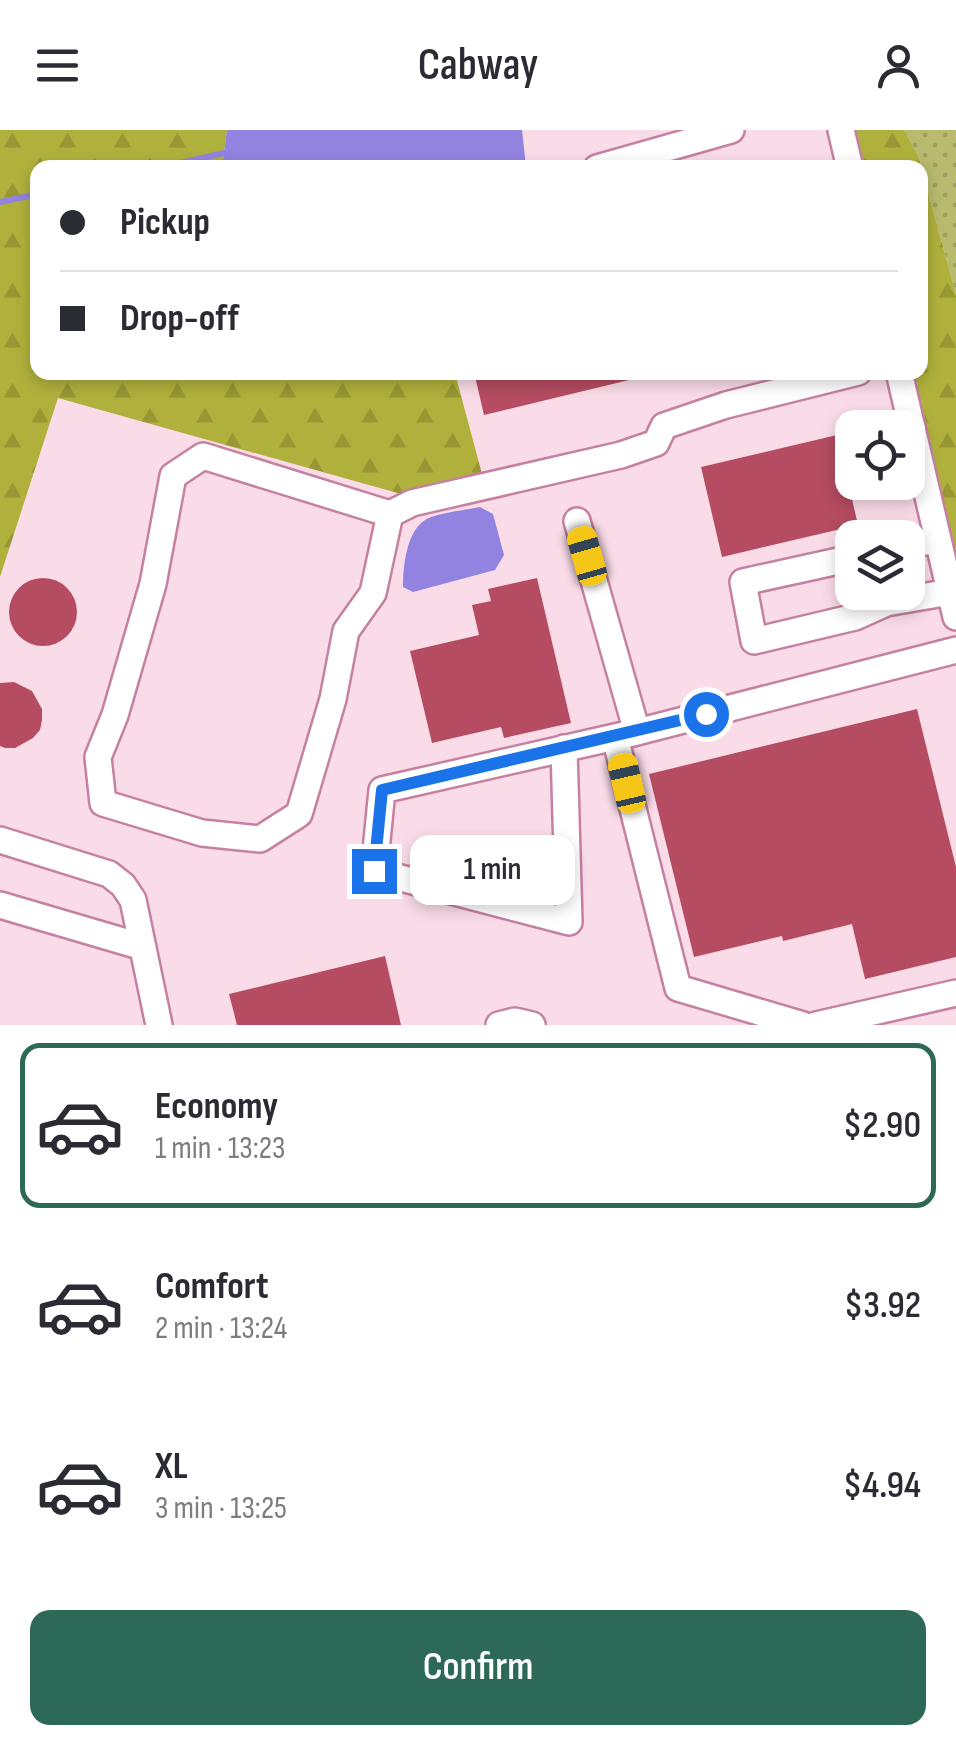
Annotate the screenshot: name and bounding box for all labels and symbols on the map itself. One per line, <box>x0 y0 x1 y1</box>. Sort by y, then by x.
car <box>564 523 610 589</box>
route start <box>684 692 729 737</box>
car <box>606 750 648 816</box>
callout: 1 min <box>409 836 574 906</box>
route end <box>352 849 397 894</box>

